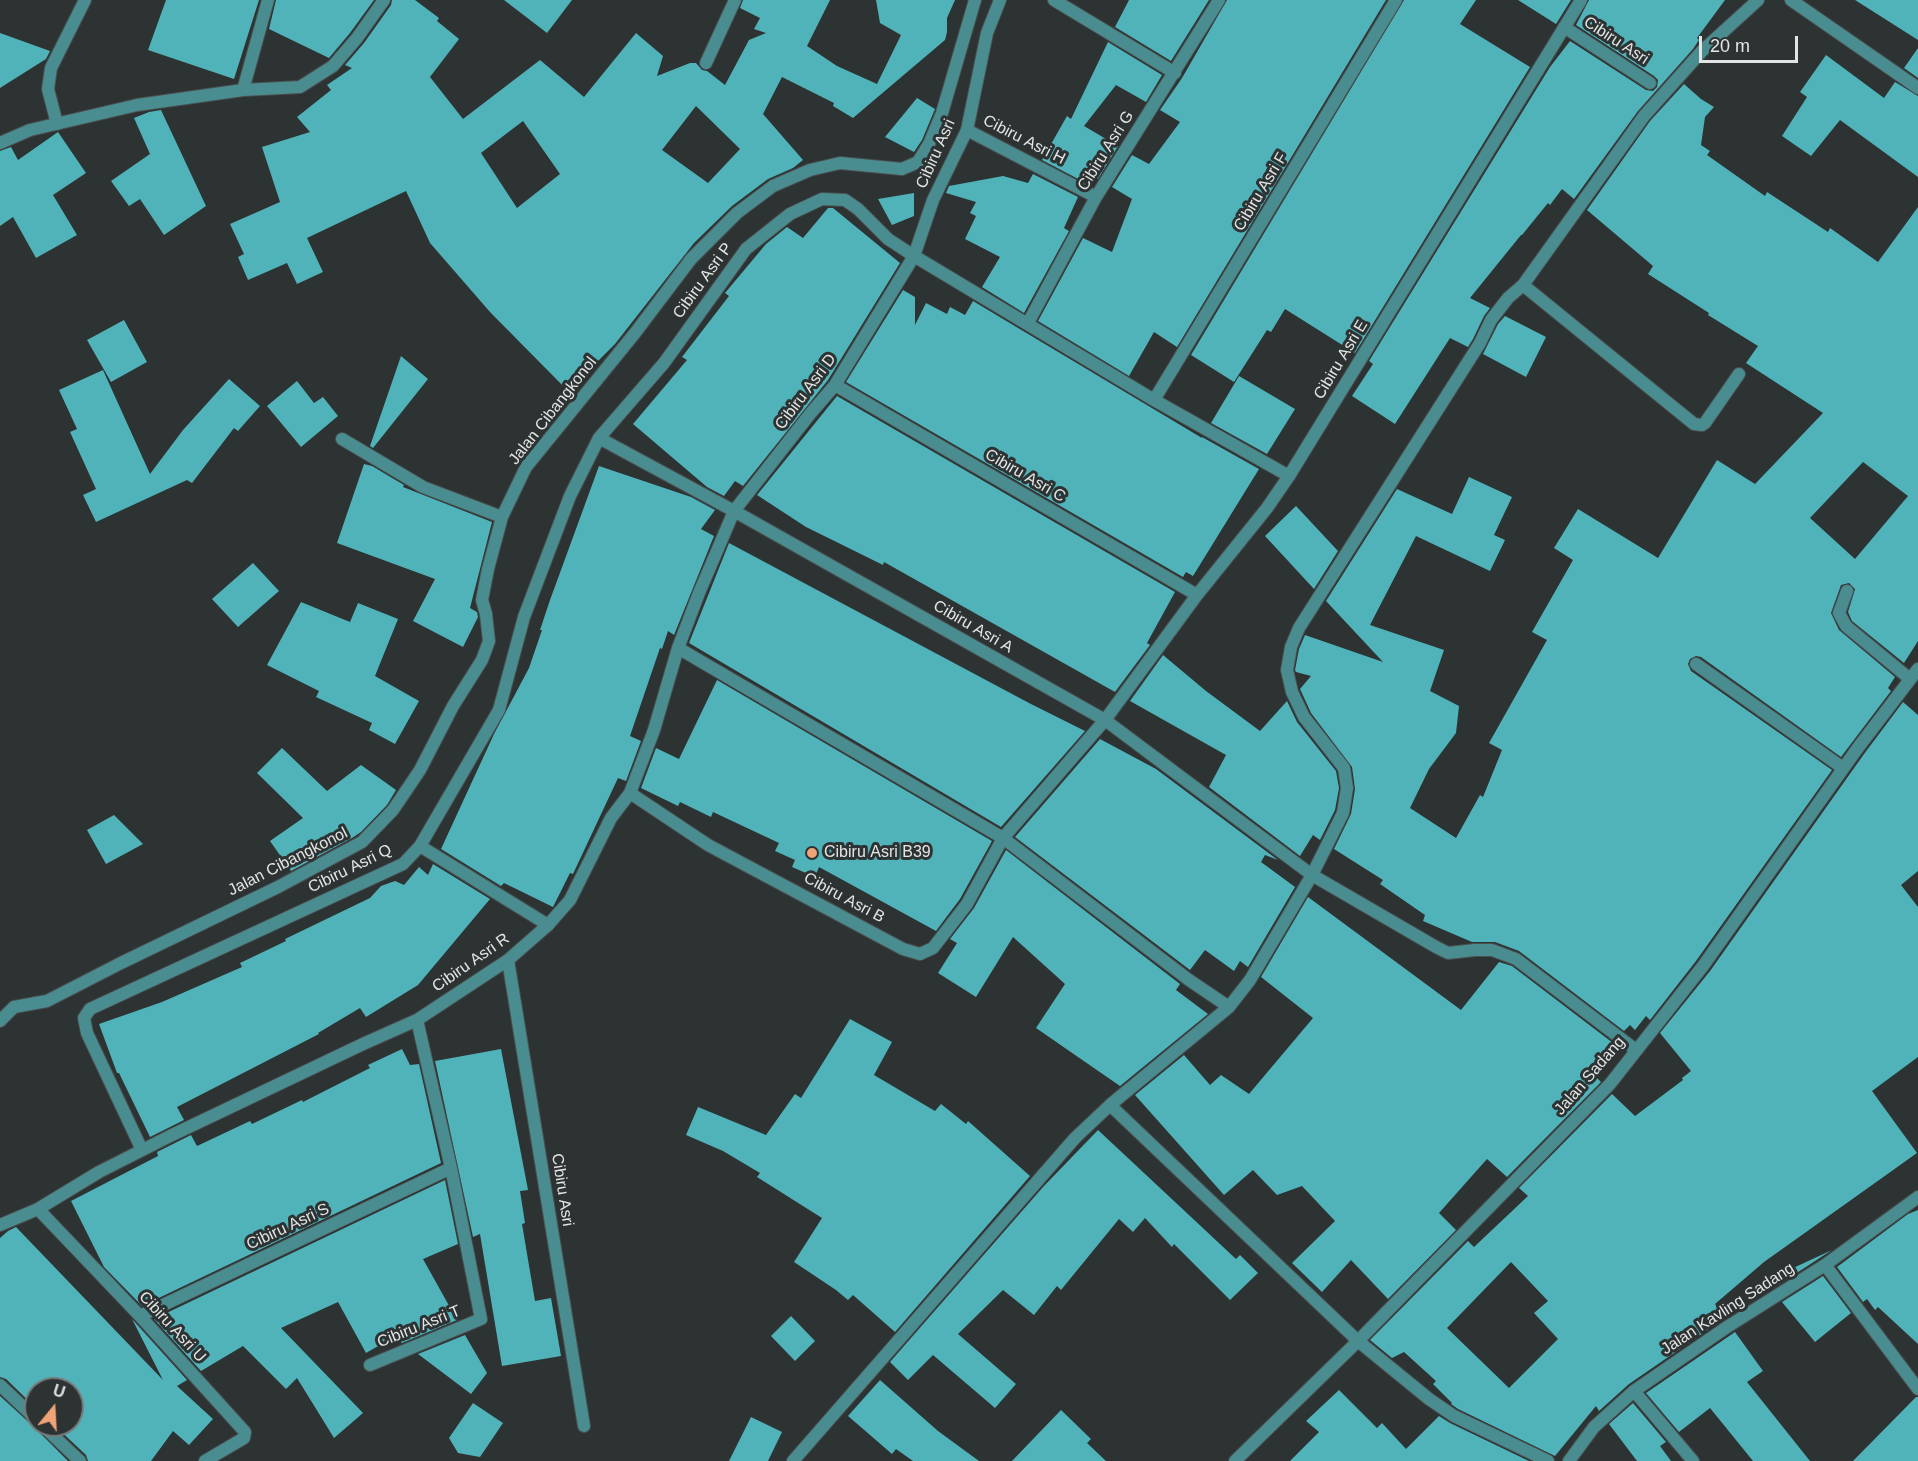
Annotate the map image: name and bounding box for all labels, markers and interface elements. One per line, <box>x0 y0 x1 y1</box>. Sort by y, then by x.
street label: Cibiru Asri <box>1580 13 1652 69</box>
scale bar <box>1702 24 1801 62</box>
text: 20 m <box>1710 36 1750 56</box>
street label: Cibiru Asri G <box>1074 107 1138 195</box>
street label: Cibiru Asri H <box>980 111 1068 169</box>
street label: Cibiru Asri <box>912 116 960 192</box>
street label: Cibiru Asri F <box>1230 149 1292 235</box>
street label: Cibiru Asri P <box>669 239 737 323</box>
street label: Cibiru Asri E <box>1310 317 1372 403</box>
street label: Cibiru Asri D <box>771 350 841 434</box>
street label: Jalan Cibangkonol <box>505 353 601 469</box>
street label: Cibiru Asri C <box>981 445 1069 507</box>
street label: Cibiru Asri A <box>930 596 1016 658</box>
street label: Jalan Cibangkonol <box>225 824 351 900</box>
street label: Cibiru Asri Q <box>305 840 395 898</box>
place label: Cibiru Asri B39 <box>824 843 931 863</box>
marker: Cibiru Asri B39 <box>805 846 819 860</box>
street label: Cibiru Asri B <box>800 869 888 927</box>
street label: Cibiru Asri R <box>429 929 513 997</box>
street label: Jalan Sadang <box>1551 1033 1629 1119</box>
street label: Cibiru Asri <box>547 1152 577 1228</box>
street label: Cibiru Asri S <box>244 1200 332 1254</box>
street label: Jalan Kavling Sadang <box>1658 1259 1798 1359</box>
street label: Cibiru Asri U <box>134 1288 210 1366</box>
street label: Cibiru Asri T <box>375 1302 463 1352</box>
north arrow <box>24 1377 84 1437</box>
text: U <box>51 1381 67 1401</box>

